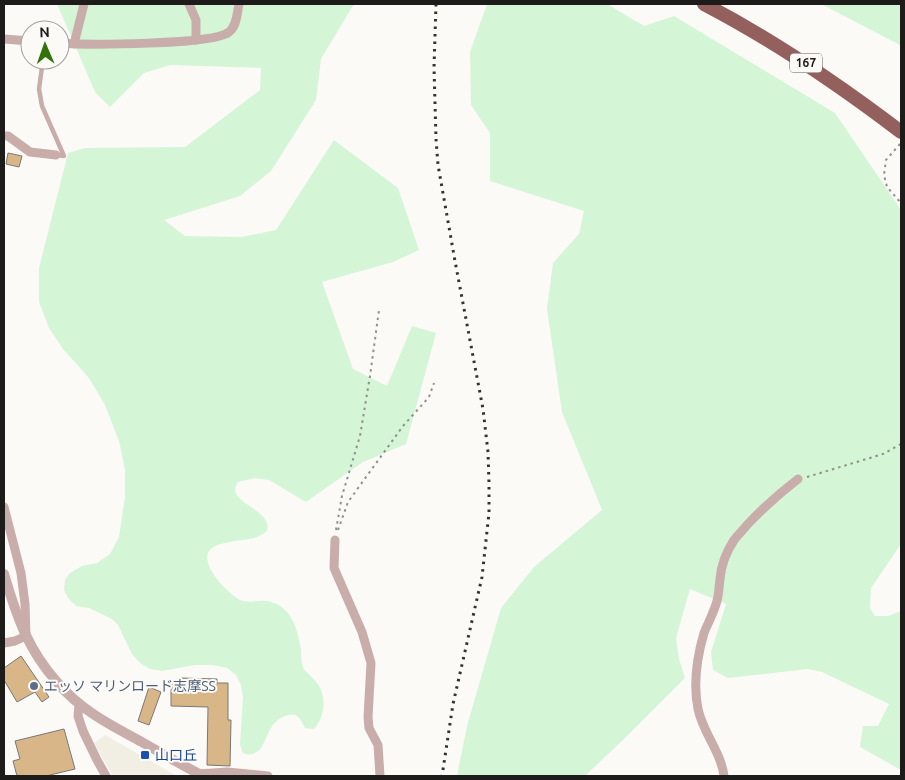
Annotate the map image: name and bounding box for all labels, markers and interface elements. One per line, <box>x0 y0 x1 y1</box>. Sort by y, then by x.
north arrow <box>20 20 70 70</box>
text: N <box>39 24 50 40</box>
road number: 167 <box>790 54 822 72</box>
place label: エッソ マリンロード志摩SS <box>44 678 216 694</box>
marker: エッソ マリンロード志摩SS <box>28 680 40 692</box>
place label: 山口丘 <box>155 747 197 763</box>
marker: 山口丘 <box>139 749 151 761</box>

